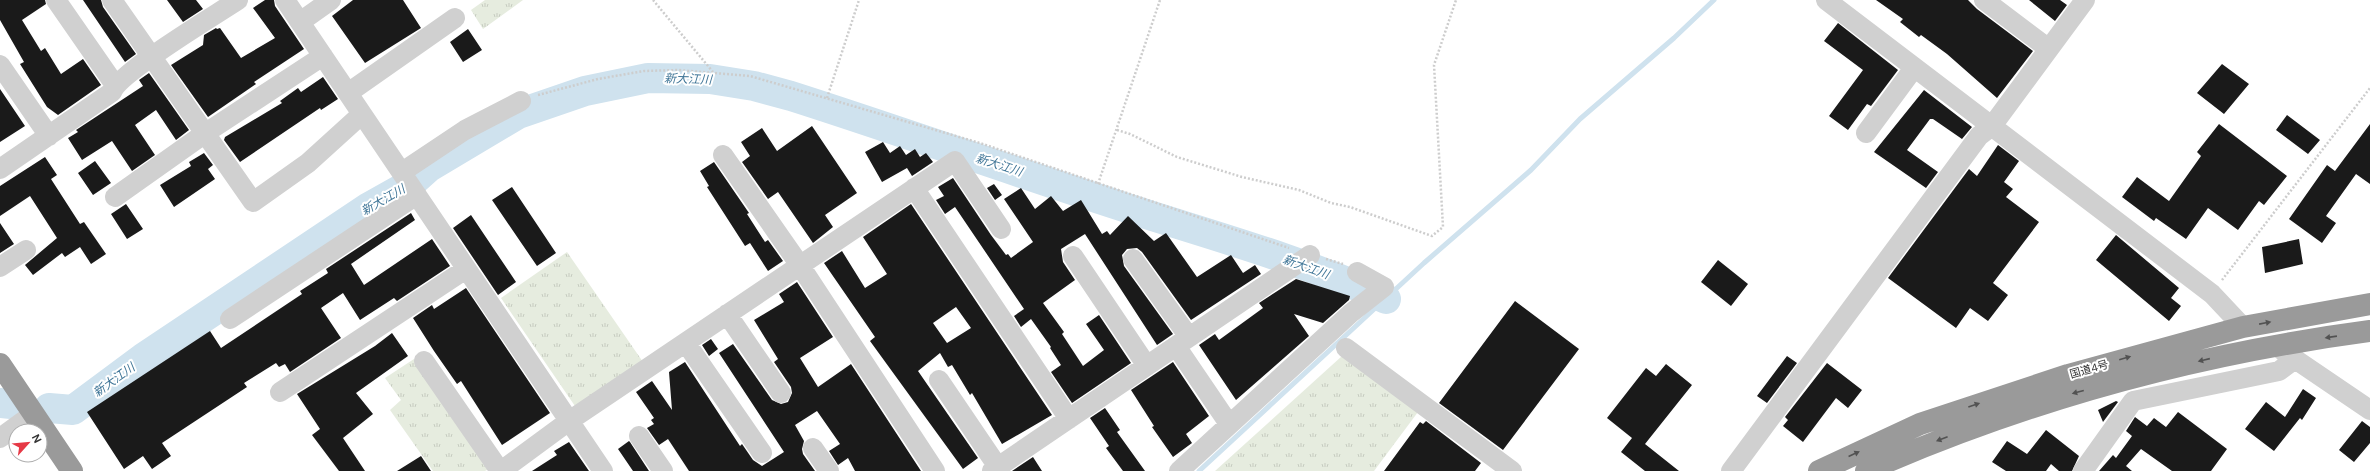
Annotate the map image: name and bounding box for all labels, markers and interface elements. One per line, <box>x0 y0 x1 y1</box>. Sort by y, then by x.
water label: 新大江川 <box>664 70 714 88</box>
water label: 新大江川 <box>974 150 1026 181</box>
water label: 新大江川 <box>358 180 410 219</box>
water label: 新大江川 <box>1281 251 1333 283</box>
one-way arrow <box>2259 320 2271 326</box>
one-way arrow <box>2325 334 2337 340</box>
one-way arrow <box>2119 355 2132 361</box>
street label: 国道4号 <box>2068 357 2110 381</box>
water label: 新大江川 <box>90 358 140 401</box>
one-way arrow <box>2197 358 2210 364</box>
one-way arrow <box>2071 389 2083 395</box>
one-way arrow <box>1969 401 1981 407</box>
north arrow <box>8 423 48 463</box>
text: N <box>29 432 45 445</box>
one-way arrow <box>1935 437 1947 443</box>
one-way arrow <box>1849 451 1861 457</box>

